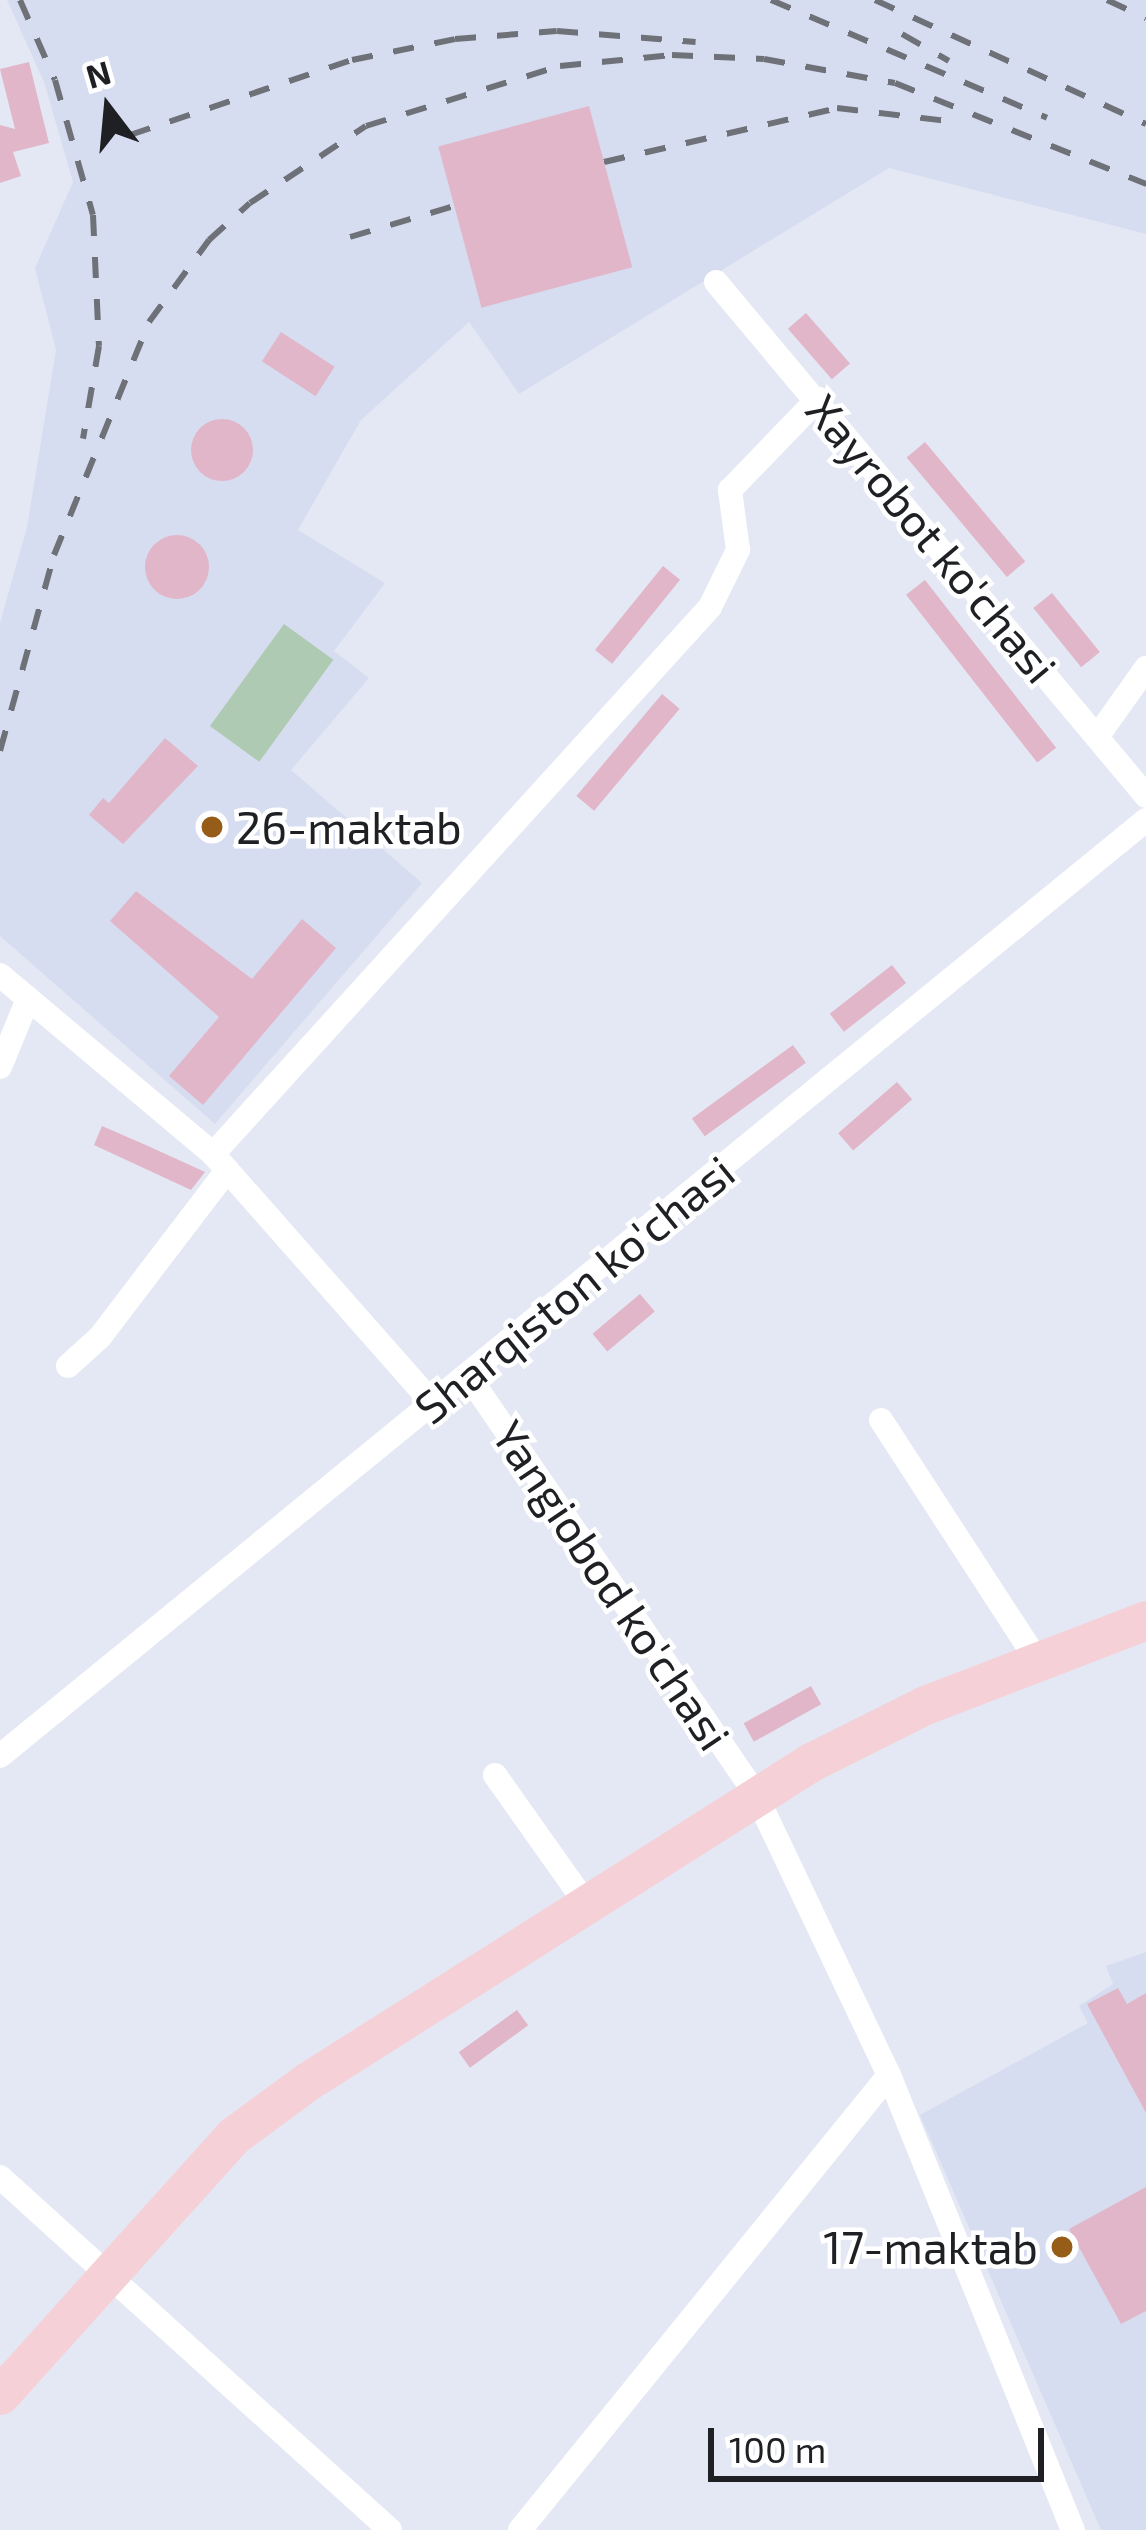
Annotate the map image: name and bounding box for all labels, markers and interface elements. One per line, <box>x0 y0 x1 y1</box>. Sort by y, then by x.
north arrow <box>48 48 168 168</box>
text: N <box>81 51 115 96</box>
street label: Xayrobot ko'chasi <box>796 383 1068 693</box>
place label: 26-maktab <box>236 800 462 854</box>
marker: 26-maktab <box>199 814 225 840</box>
street label: Sharqiston ko'chasi <box>404 1144 744 1434</box>
street label: Yangiobod ko'chasi <box>482 1410 742 1760</box>
place label: 17-maktab <box>823 2220 1038 2274</box>
marker: 17-maktab <box>1049 2234 1075 2260</box>
scale bar <box>714 2404 1050 2478</box>
text: 100 m <box>729 2427 826 2470</box>

